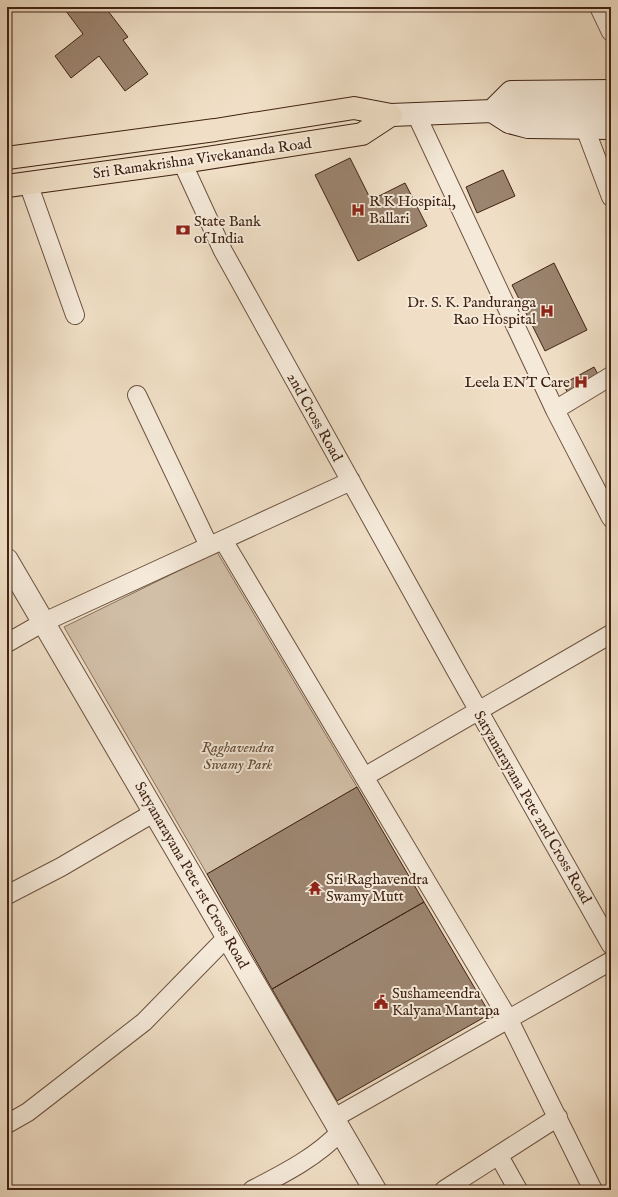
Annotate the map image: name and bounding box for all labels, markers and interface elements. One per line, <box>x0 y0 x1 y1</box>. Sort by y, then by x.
street label: Sri Ramakrishna Vivekananda Road <box>91 134 314 183</box>
place label: R K Hospital, Ballari <box>369 192 456 228</box>
hospital icon: R K Hospital, Ballari <box>350 202 366 218</box>
place label: State Bank of India <box>194 212 262 248</box>
bank icon: State Bank of India <box>175 222 191 238</box>
place label: Dr. S. K. Panduranga Rao Hospital <box>407 293 537 329</box>
hospital icon: Dr. S. K. Panduranga Rao Hospital <box>539 303 555 319</box>
street label: 2nd Cross Road <box>282 370 347 466</box>
place label: Leela ENT Care <box>464 373 570 392</box>
hospital icon: Leela ENT Care <box>573 374 589 390</box>
street label: Satyanarayana Pete 2nd Cross Road <box>469 707 596 908</box>
park label: Raghavendra Swamy Park <box>202 738 275 774</box>
street label: Satyanarayana Pete 1st Cross Road <box>130 778 253 973</box>
place label: Sri Raghavendra Swamy Mutt <box>326 870 429 906</box>
temple icon: Sri Raghavendra Swamy Mutt <box>307 880 323 896</box>
place label: Sushameendra Kalyana Mantapa <box>392 984 500 1020</box>
public building icon: Sushameendra Kalyana Mantapa <box>373 994 389 1010</box>

